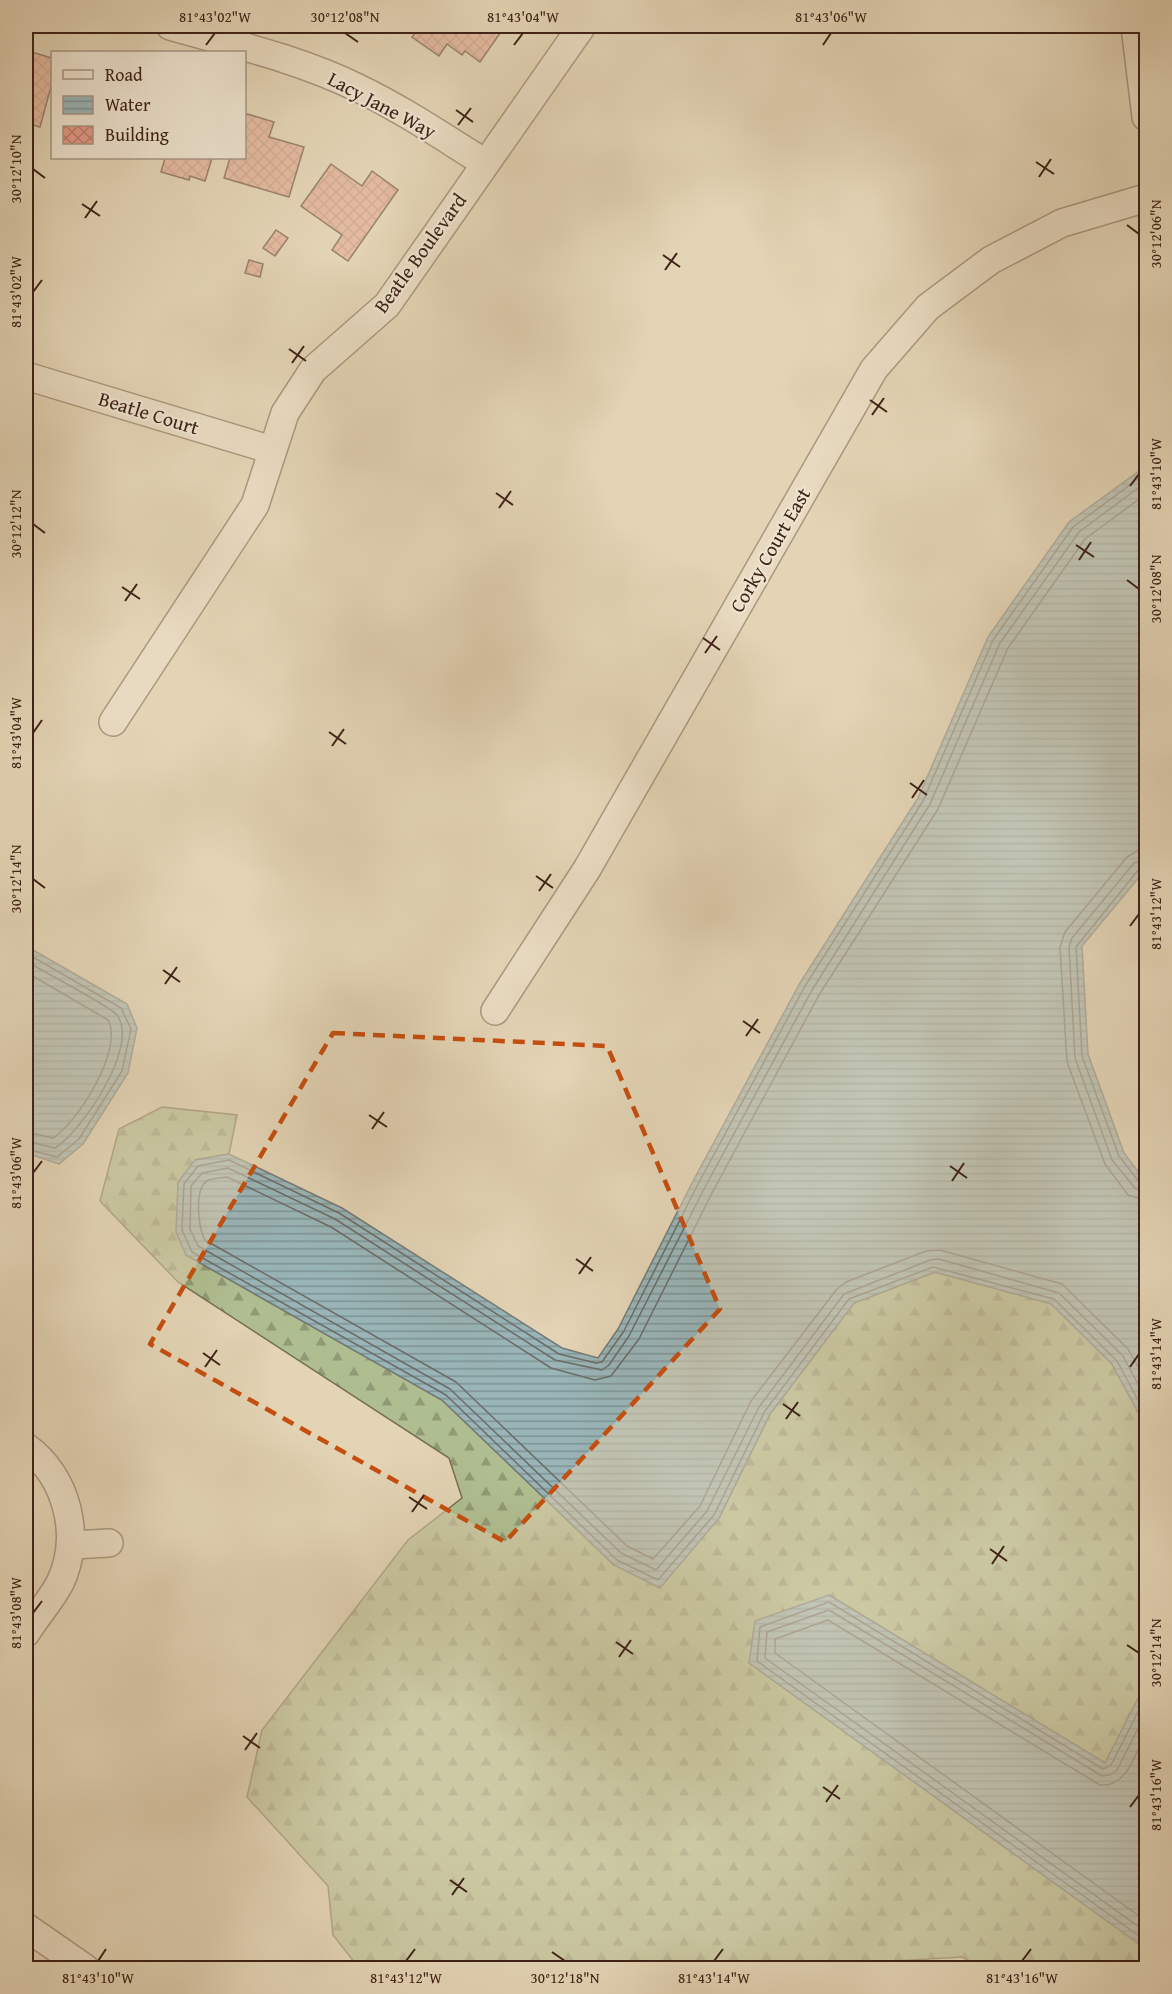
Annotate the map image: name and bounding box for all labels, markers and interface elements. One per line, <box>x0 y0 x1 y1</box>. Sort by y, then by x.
text: 81°43'02"W <box>179 6 251 27</box>
text: 30°12'08"N <box>311 6 380 27</box>
text: 81°43'04"W <box>487 6 559 27</box>
text: 81°43'06"W <box>795 6 867 27</box>
legend <box>51 51 246 159</box>
text: Road <box>105 61 143 88</box>
street label: Lacy Jane Way <box>323 64 442 145</box>
text: Water <box>105 91 151 118</box>
text: Building <box>105 121 169 148</box>
text: 30°12'10"N <box>5 134 26 203</box>
street label: Beatle Boulevard <box>366 187 473 319</box>
text: 30°12'06"N <box>1145 199 1166 268</box>
text: 81°43'02"W <box>5 256 26 328</box>
street label: Beatle Court <box>95 383 203 442</box>
text: 81°43'10"W <box>1145 438 1166 510</box>
street label: Corky Court East <box>722 482 817 618</box>
text: 30°12'12"N <box>5 489 26 558</box>
text: 30°12'08"N <box>1145 554 1166 623</box>
text: 81°43'04"W <box>5 697 26 769</box>
text: 30°12'14"N <box>5 844 26 913</box>
text: 81°43'12"W <box>1145 878 1166 950</box>
text: 81°43'06"W <box>5 1137 26 1209</box>
text: 81°43'14"W <box>1145 1318 1166 1390</box>
text: 81°43'08"W <box>5 1577 26 1649</box>
text: 30°12'14"N <box>1145 1618 1166 1687</box>
text: 81°43'16"W <box>1145 1759 1166 1831</box>
text: 81°43'10"W <box>62 1967 134 1988</box>
text: 81°43'12"W <box>370 1967 442 1988</box>
text: 30°12'18"N <box>531 1967 600 1988</box>
text: 81°43'14"W <box>678 1967 750 1988</box>
text: 81°43'16"W <box>986 1967 1058 1988</box>

